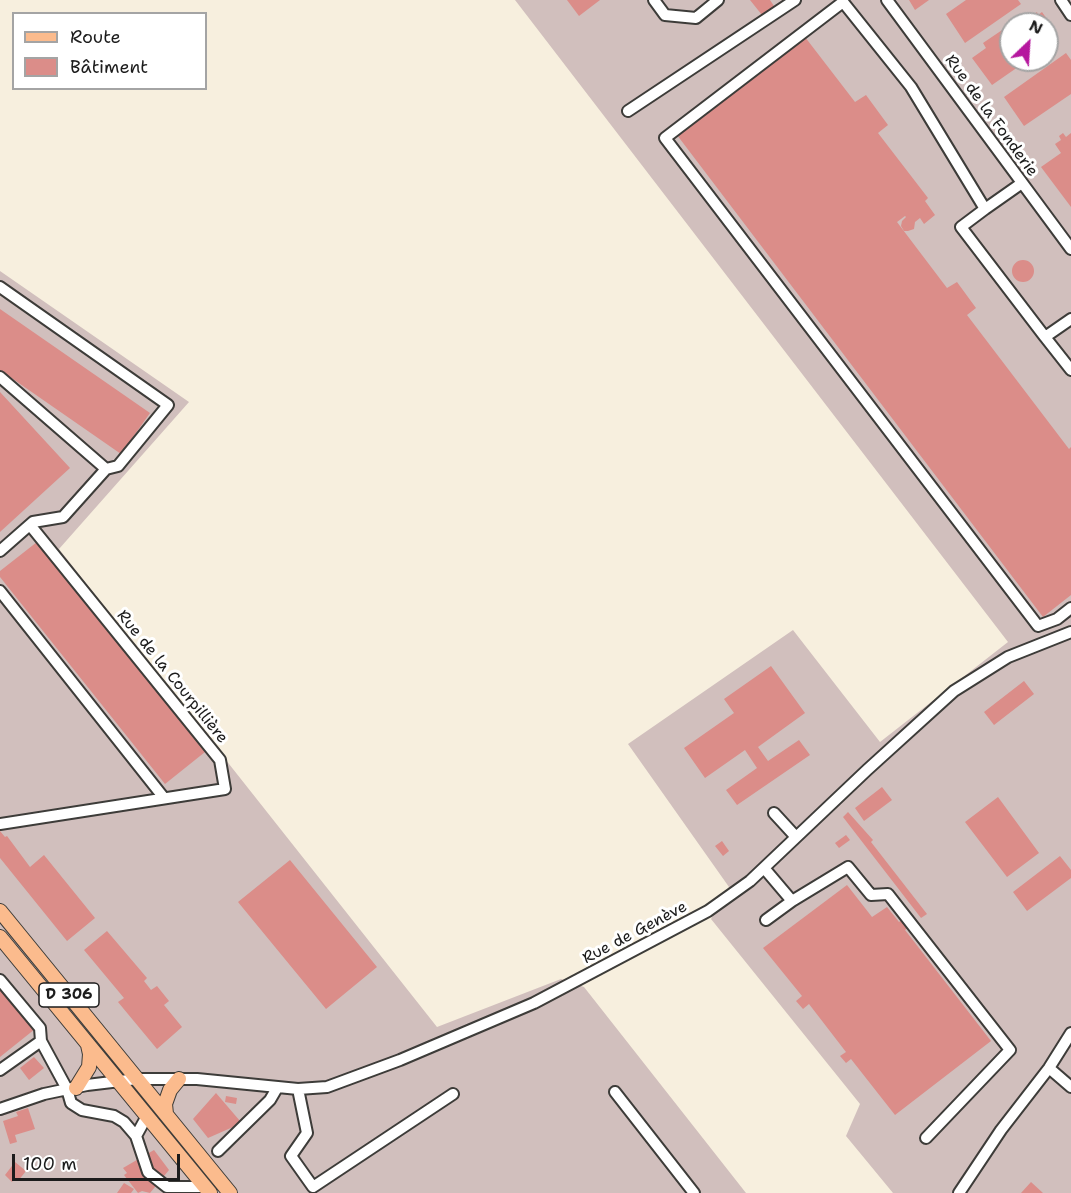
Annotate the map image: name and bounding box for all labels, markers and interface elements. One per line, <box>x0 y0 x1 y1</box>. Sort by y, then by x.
legend <box>12 12 207 90</box>
north arrow <box>999 12 1059 72</box>
text: N <box>1026 15 1046 39</box>
text: Route <box>70 25 121 49</box>
street label: Rue de la Fonderie <box>940 51 1042 181</box>
text: Bâtiment <box>70 55 148 79</box>
street label: Rue de la Courpillière <box>112 606 232 748</box>
street label: Rue de Genève <box>579 897 691 969</box>
road number: D 306 <box>39 983 99 1007</box>
scale bar <box>15 1142 183 1180</box>
text: 100 m <box>23 1152 77 1176</box>

